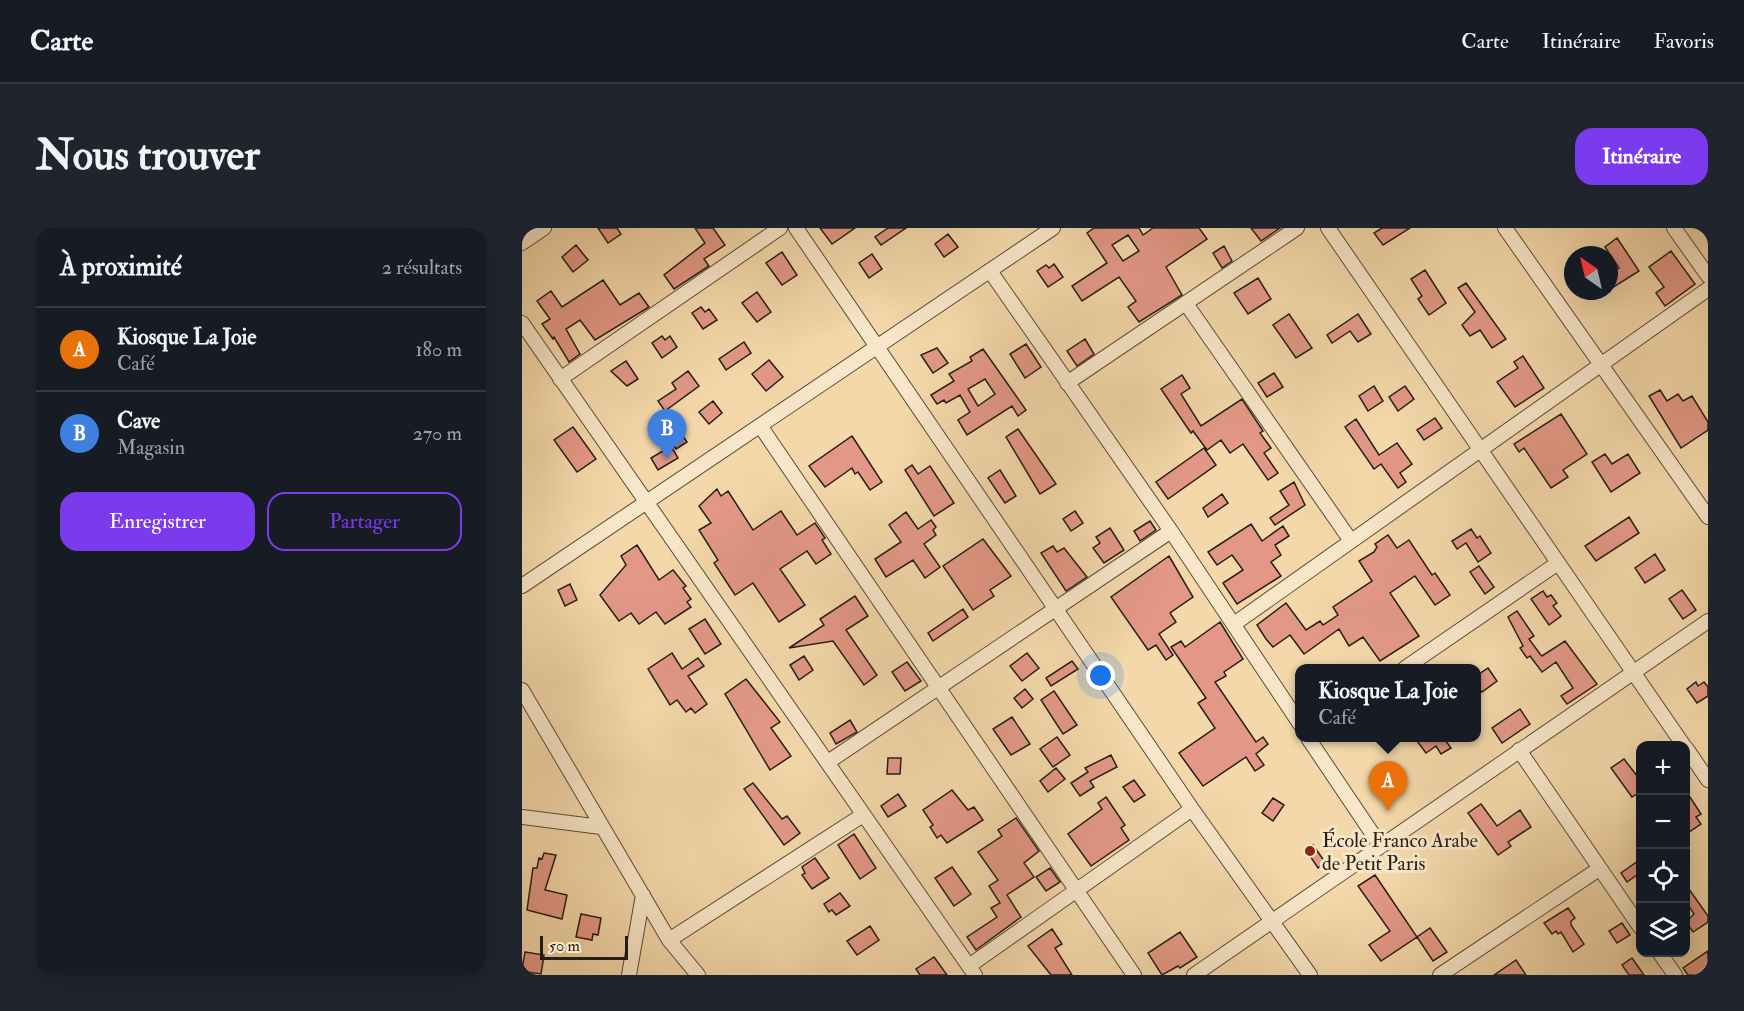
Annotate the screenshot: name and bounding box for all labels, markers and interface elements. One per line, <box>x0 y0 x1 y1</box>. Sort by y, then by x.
text: Carte <box>30 24 93 59</box>
text: Carte <box>1461 28 1509 55</box>
text: Itinéraire <box>1542 28 1620 55</box>
text: Favoris <box>1653 28 1714 55</box>
button: Itinéraire <box>1575 128 1708 185</box>
text: Nous trouver <box>36 130 260 182</box>
north arrow <box>1564 246 1618 300</box>
text: À proximité <box>60 251 182 283</box>
text: 2 résultats <box>382 255 462 280</box>
text: Kiosque La Joie <box>117 323 257 351</box>
text: A <box>73 337 86 362</box>
text: 180 m <box>415 337 462 362</box>
text: Café <box>117 351 155 376</box>
text: Cave <box>117 407 160 435</box>
pin: B <box>648 410 686 459</box>
text: B <box>73 421 86 446</box>
text: 270 m <box>413 421 462 446</box>
text: Magasin <box>117 435 185 460</box>
button: Enregistrer <box>60 492 255 551</box>
button: Partager <box>267 492 462 551</box>
your location <box>1086 661 1115 690</box>
popup <box>1295 664 1481 742</box>
text: Kiosque La Joie <box>1318 677 1458 705</box>
text: Café <box>1318 705 1356 730</box>
map controls <box>1636 741 1690 957</box>
button: + <box>1636 741 1690 795</box>
pin: A <box>1368 762 1408 811</box>
button: − <box>1636 795 1690 849</box>
place label: École Franco Arabe de Petit Paris <box>1322 827 1478 876</box>
marker: École Franco Arabe de Petit Paris <box>1303 844 1317 858</box>
button: locate <box>1636 849 1690 903</box>
button: layers <box>1636 903 1690 957</box>
scale bar <box>540 933 628 960</box>
text: 50 m <box>549 936 580 956</box>

